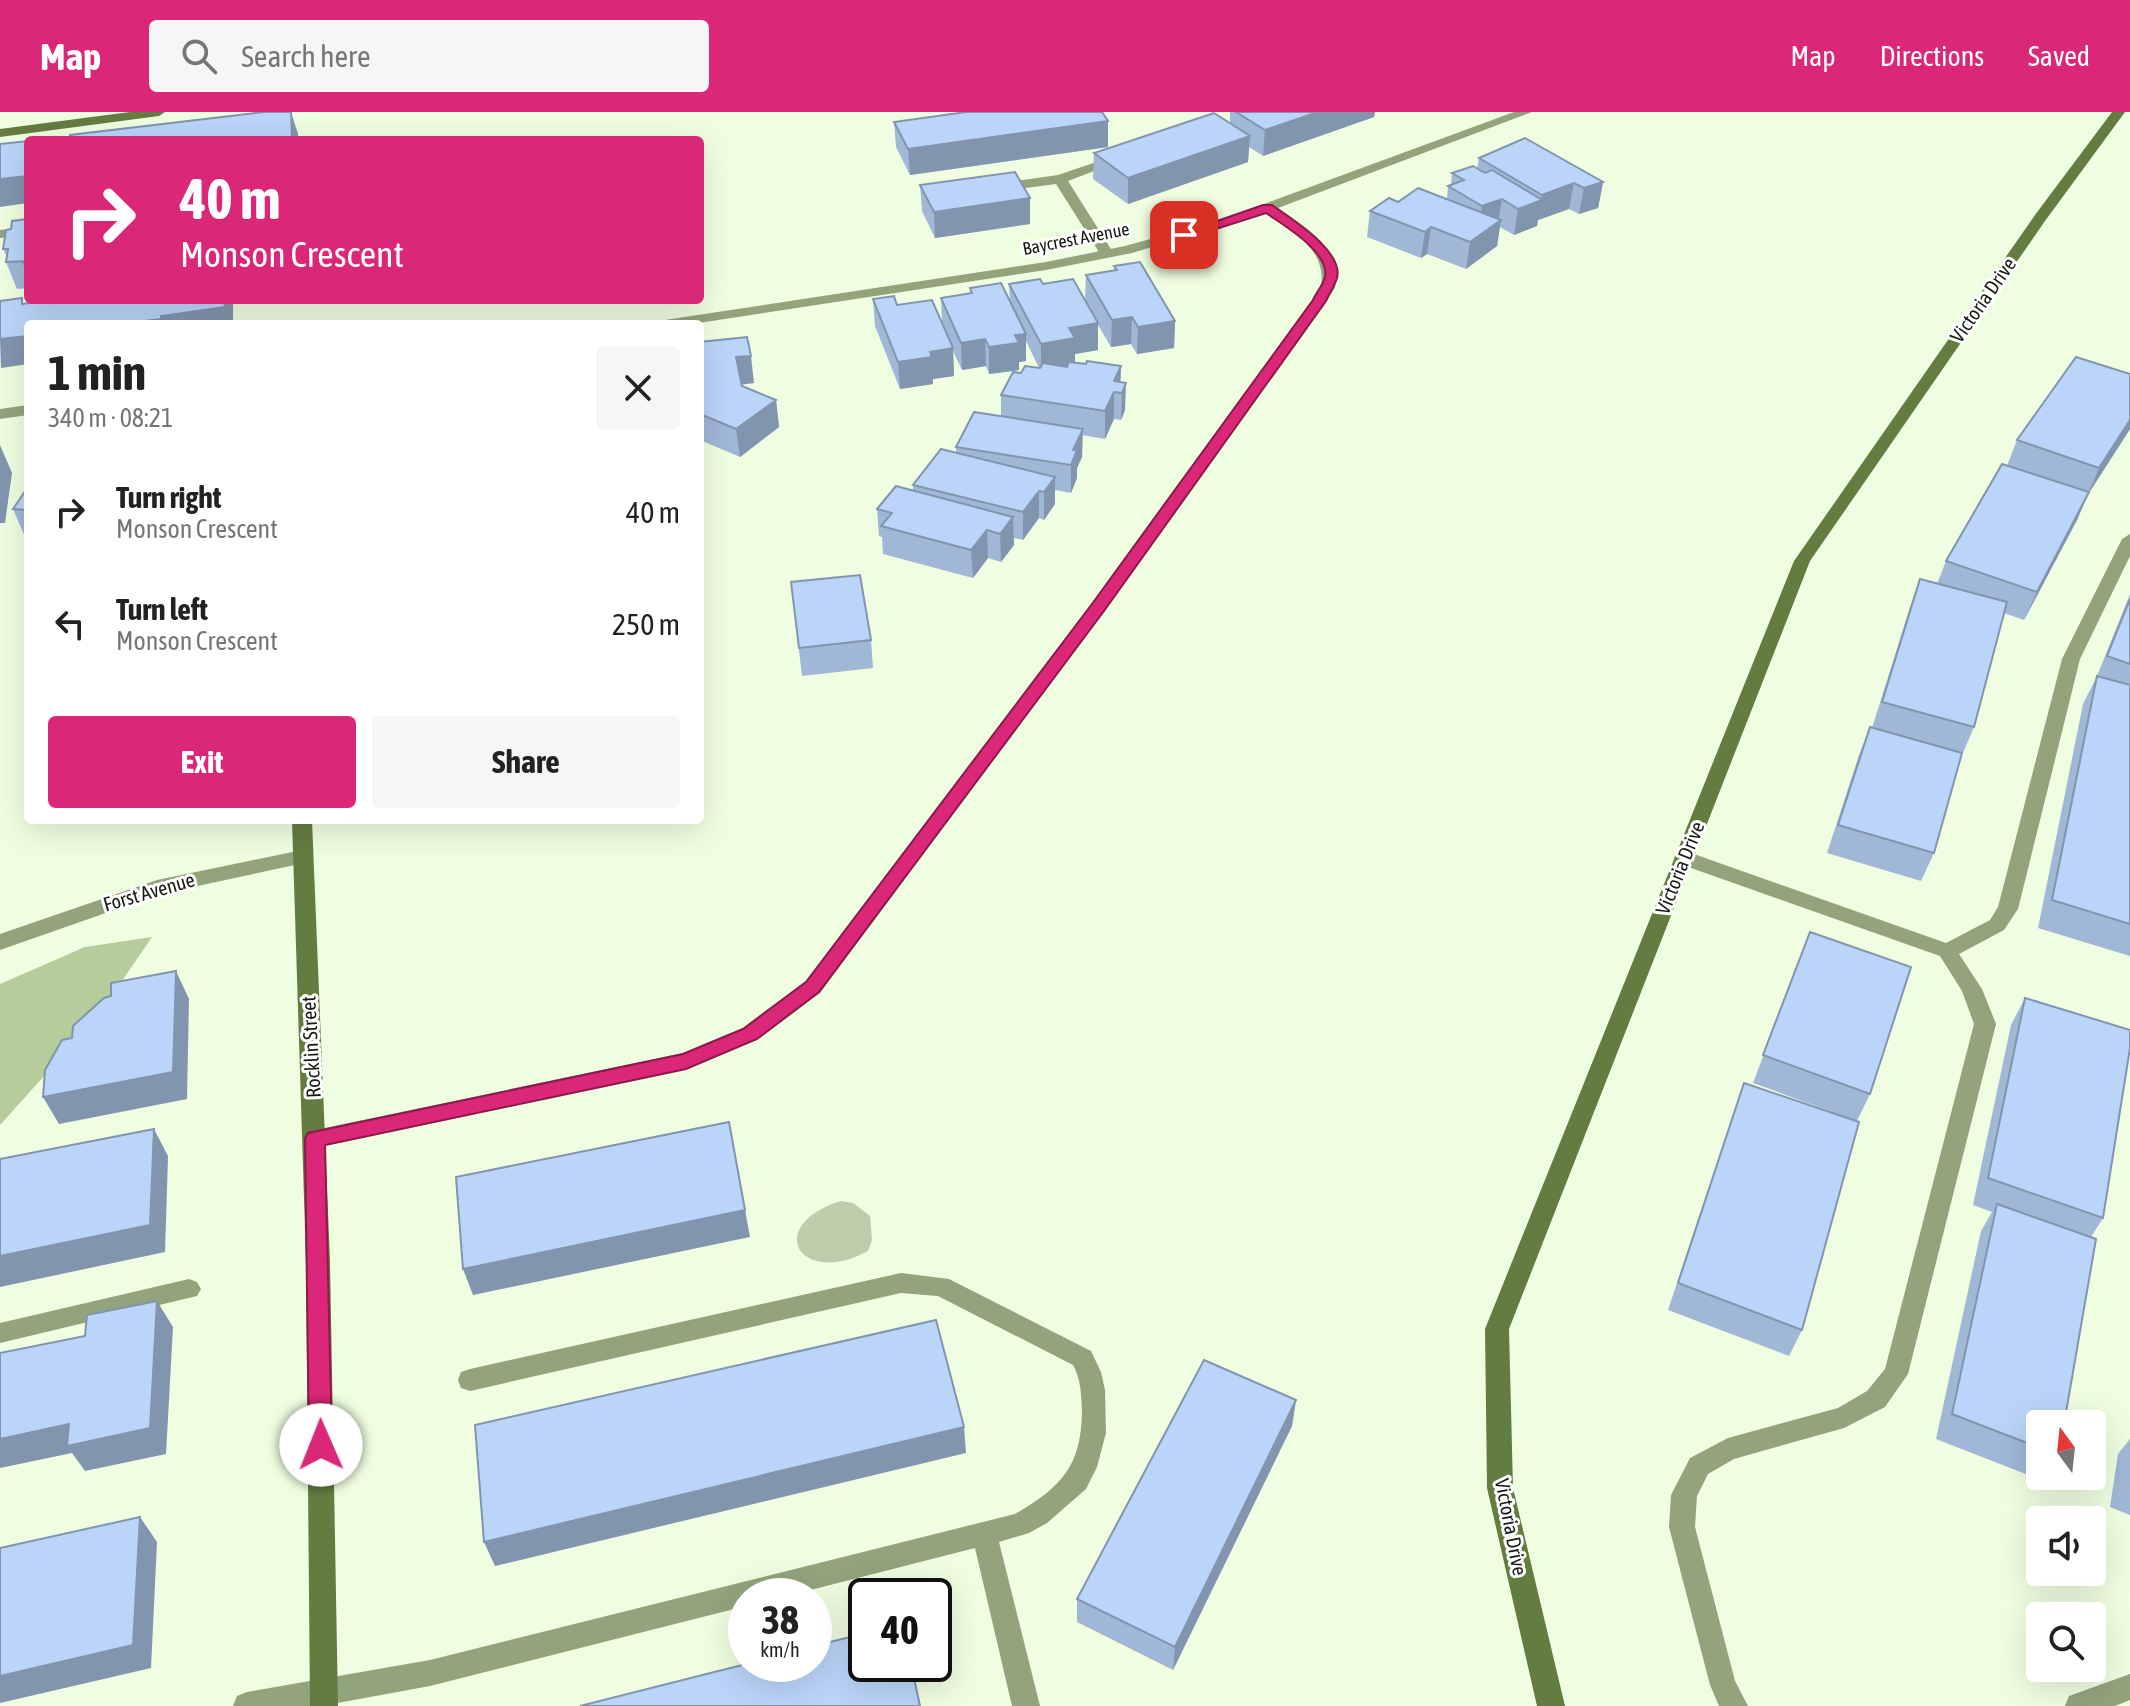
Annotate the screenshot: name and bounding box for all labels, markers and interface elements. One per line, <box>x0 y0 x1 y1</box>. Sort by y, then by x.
search box <box>149 20 709 92</box>
icon: search <box>177 34 221 78</box>
text: Map <box>40 35 101 78</box>
text: Search here <box>241 39 371 73</box>
text: Map <box>1791 40 1836 72</box>
text: Directions <box>1880 40 1984 72</box>
text: Saved <box>2028 40 2090 72</box>
text: 40 m <box>180 167 281 231</box>
icon: right <box>48 168 152 272</box>
pin <box>1150 201 1218 269</box>
icon: arrive <box>1162 213 1206 257</box>
street label: Baycrest Avenue <box>1021 218 1131 259</box>
text: Monson Crescent <box>180 233 404 275</box>
street label: Victoria Drive <box>1945 253 2020 346</box>
text: 1 min <box>48 345 146 400</box>
button: close <box>596 346 680 430</box>
text: 340 m · 08:21 <box>48 403 173 433</box>
text: Turn right <box>116 480 222 514</box>
icon: right <box>48 490 92 534</box>
text: 40 m <box>626 495 680 529</box>
text: Monson Crescent <box>116 514 278 544</box>
text: Turn left <box>116 592 208 626</box>
icon: left <box>48 602 92 646</box>
text: 250 m <box>612 607 680 641</box>
text: Monson Crescent <box>116 626 278 656</box>
button: Exit <box>48 716 356 808</box>
button: Share <box>372 716 680 808</box>
street label: Victoria Drive <box>1650 818 1709 918</box>
street label: Forst Avenue <box>101 868 197 916</box>
street label: Rocklin Street <box>296 995 325 1098</box>
position arrow <box>279 1403 363 1487</box>
north arrow <box>2026 1410 2106 1490</box>
map controls <box>2026 1410 2106 1682</box>
street label: Victoria Drive <box>1491 1477 1532 1577</box>
button: sound <box>2026 1506 2106 1586</box>
speed limit sign: 40 <box>848 1578 952 1682</box>
text: 38 <box>761 1597 799 1642</box>
button: search <box>2026 1602 2106 1682</box>
text: km/h <box>760 1638 800 1661</box>

